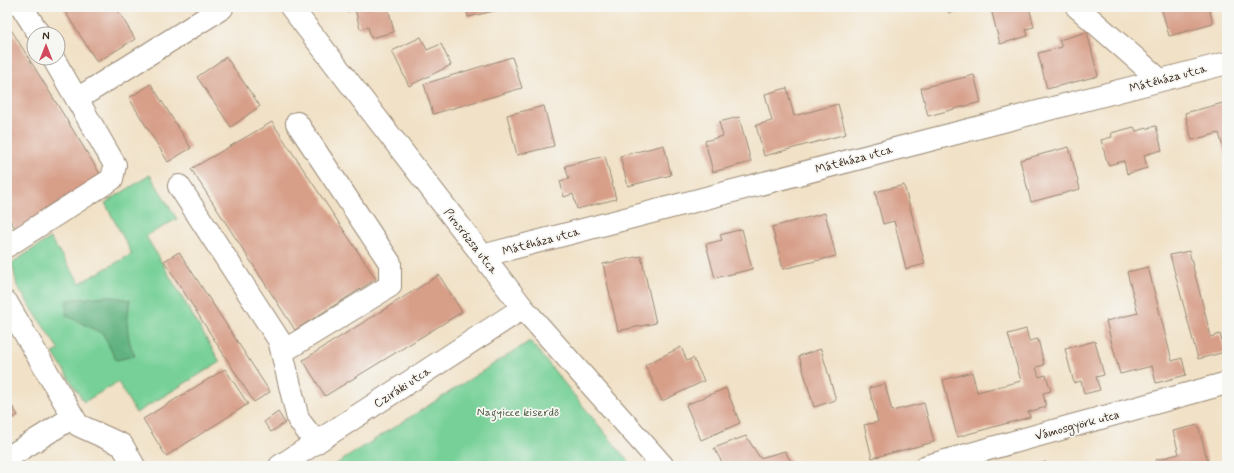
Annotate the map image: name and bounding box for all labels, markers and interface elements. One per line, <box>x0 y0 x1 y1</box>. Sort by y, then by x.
north arrow <box>26 26 66 66</box>
text: N <box>42 30 50 44</box>
street label: Mátéháza utca <box>1128 61 1210 97</box>
street label: Mátéháza utca <box>814 142 896 178</box>
street label: Pirosrózsa utca <box>440 206 501 278</box>
street label: Mátéháza utca <box>501 224 583 260</box>
street label: Cziráki utca <box>371 363 435 412</box>
park label: Nagyicce kiserdő <box>477 405 559 422</box>
street label: Vámosgyörk utca <box>1033 407 1121 445</box>

